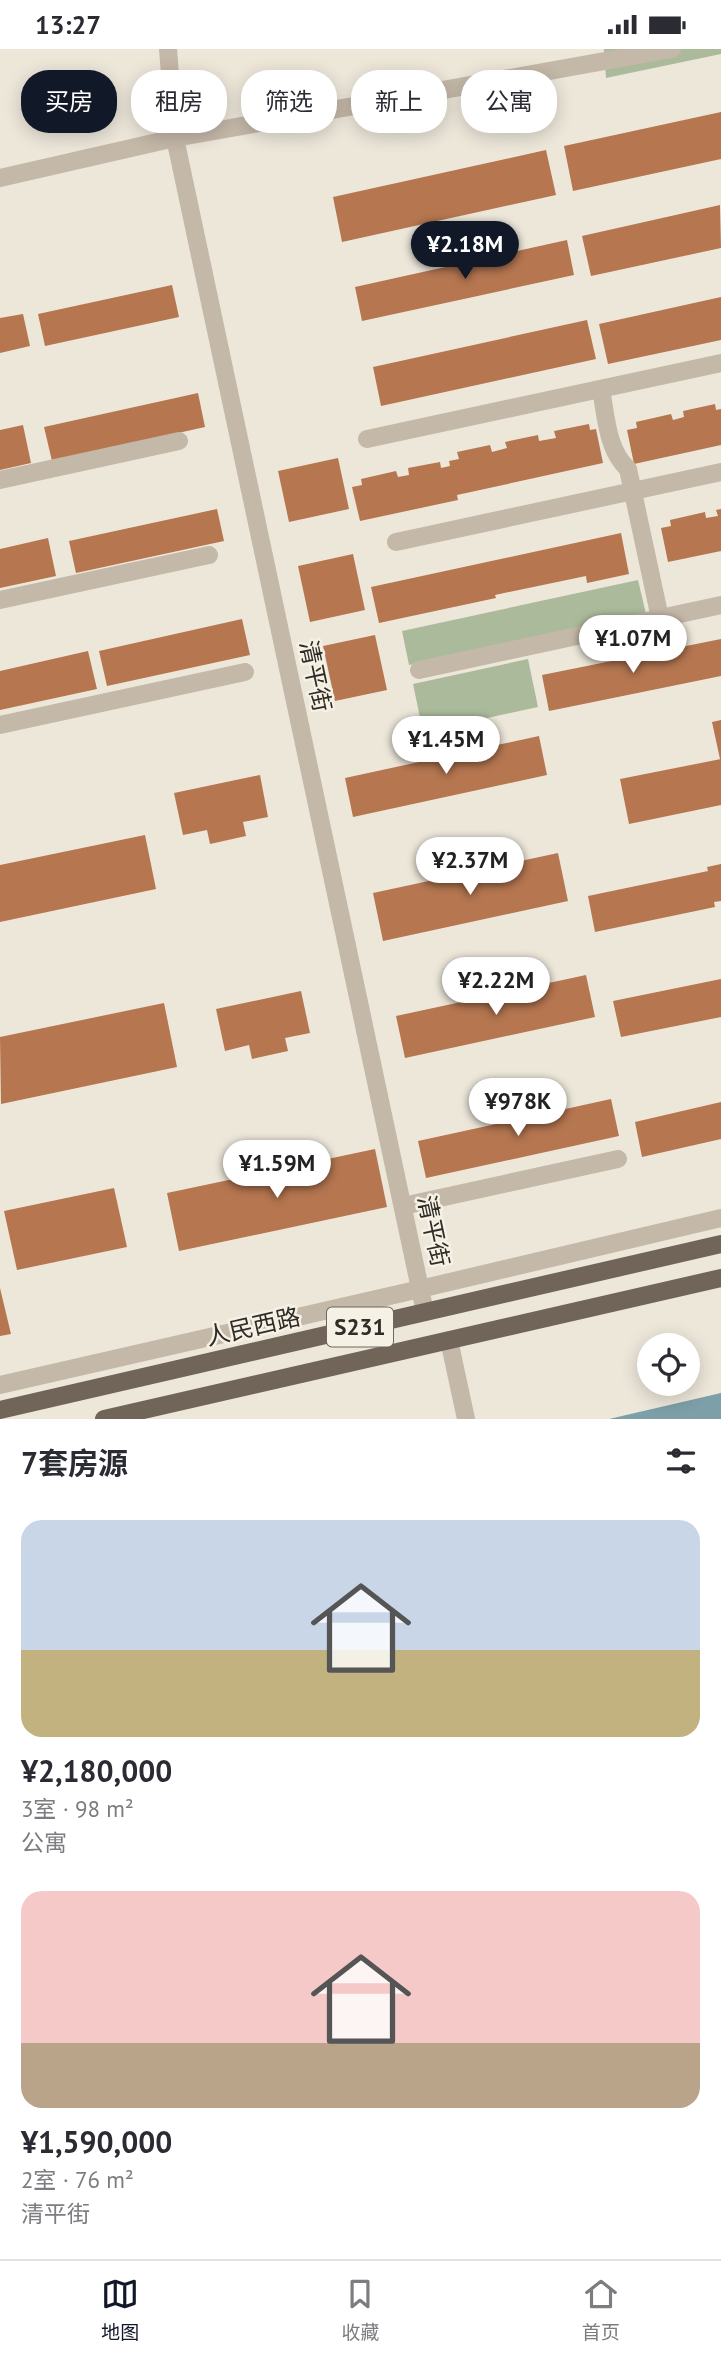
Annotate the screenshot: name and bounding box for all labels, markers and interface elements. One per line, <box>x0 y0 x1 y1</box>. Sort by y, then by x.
text: 13:27 <box>35 8 101 41</box>
chip: 买房 <box>21 70 117 133</box>
chip: 租房 <box>131 70 227 133</box>
chip: 筛选 <box>241 70 337 133</box>
chip: 新上 <box>351 70 447 133</box>
chip: 公寓 <box>461 70 557 133</box>
pin: ¥2.18M <box>408 222 522 281</box>
text: ¥2.18M <box>427 229 503 258</box>
pin: ¥1.07M <box>576 615 690 675</box>
text: ¥1.07M <box>595 623 671 652</box>
street label: 清平街 <box>293 637 338 714</box>
pin: ¥1.45M <box>389 717 503 776</box>
text: ¥1.45M <box>408 724 484 753</box>
pin: ¥2.37M <box>413 837 527 897</box>
text: ¥2.37M <box>432 845 508 874</box>
pin: ¥2.22M <box>439 957 553 1017</box>
text: ¥2.22M <box>458 965 534 994</box>
pin: ¥978K <box>469 1079 567 1138</box>
text: ¥978K <box>485 1086 551 1115</box>
pin: ¥1.59M <box>220 1141 334 1200</box>
text: ¥1.59M <box>239 1148 315 1177</box>
street label: 清平街 <box>411 1192 456 1269</box>
street label: 人民西路 <box>203 1301 303 1352</box>
road number: S231 <box>327 1308 393 1347</box>
map controls <box>637 1333 700 1396</box>
button: locate <box>637 1333 700 1396</box>
icon: filters <box>662 1442 700 1480</box>
text: 7套房源 <box>21 1443 128 1482</box>
icon: home <box>298 1565 424 1691</box>
text: ¥2,180,000 <box>21 1751 172 1790</box>
text: 3室 · 98 m² <box>21 1794 134 1823</box>
text: 公寓 <box>21 1828 67 1857</box>
icon: home <box>298 1936 424 2062</box>
text: ¥1,590,000 <box>21 2122 172 2161</box>
text: 2室 · 76 m² <box>21 2165 134 2194</box>
text: 清平街 <box>21 2199 90 2228</box>
tab: 地图 <box>101 2275 139 2344</box>
tab: 收藏 <box>341 2275 380 2344</box>
tab: 首页 <box>582 2275 620 2344</box>

